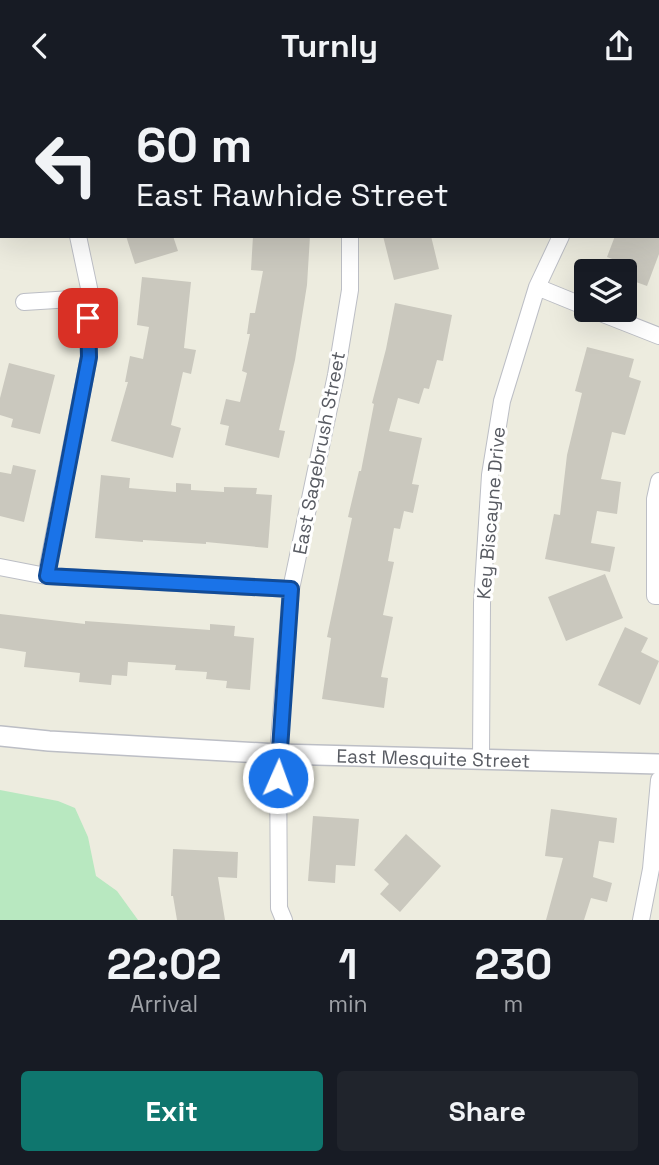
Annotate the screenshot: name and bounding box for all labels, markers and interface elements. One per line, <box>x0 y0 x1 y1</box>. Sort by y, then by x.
text: Turnly <box>281 26 378 66</box>
icon: back <box>21 27 59 65</box>
icon: share <box>600 27 638 65</box>
text: 60 m <box>136 114 252 176</box>
icon: left <box>21 119 112 210</box>
text: East Rawhide Street <box>136 175 449 215</box>
map controls <box>574 259 637 322</box>
button: layers <box>574 259 637 322</box>
pin <box>58 288 118 348</box>
icon: arrive <box>69 299 107 337</box>
street label: East Sagebrush Street <box>287 349 351 557</box>
street label: Key Biscayne Drive <box>471 426 511 600</box>
position arrow <box>241 741 315 815</box>
street label: East Mesquite Street <box>336 743 531 773</box>
text: 22:02 <box>107 938 221 991</box>
text: 1 <box>338 938 357 991</box>
text: 230 <box>474 938 552 991</box>
text: Arrival <box>130 989 198 1019</box>
text: min <box>328 989 368 1019</box>
text: m <box>503 989 523 1019</box>
button: Exit <box>21 1071 323 1151</box>
button: Share <box>337 1071 638 1151</box>

